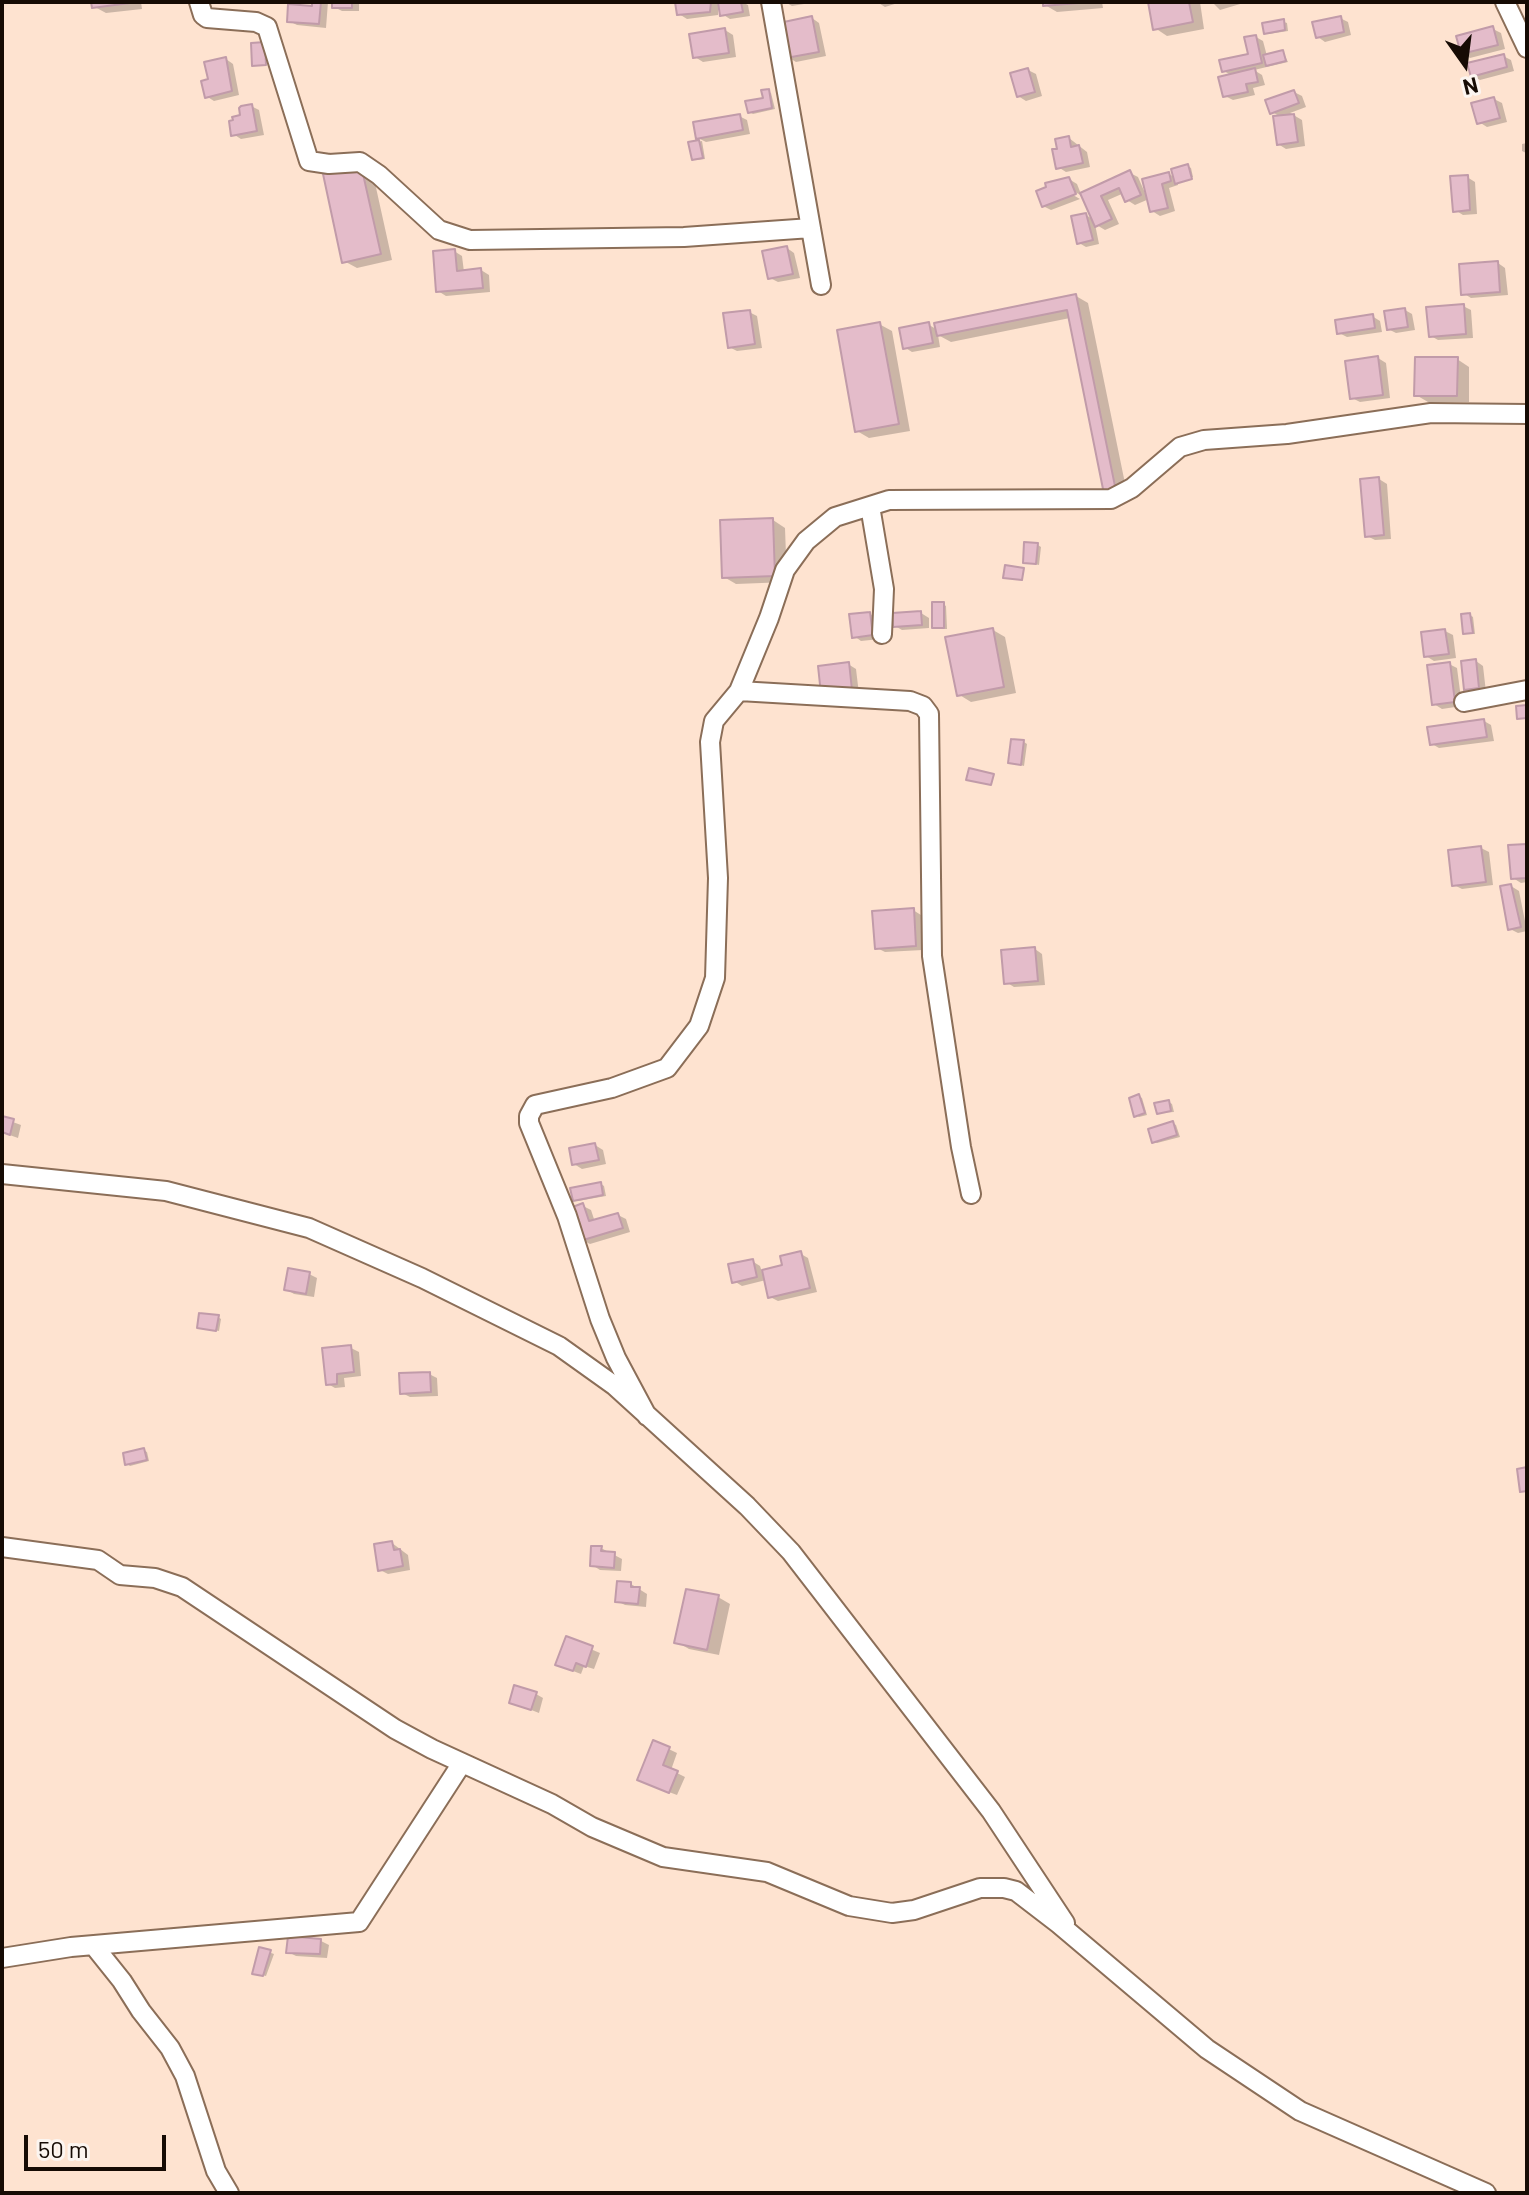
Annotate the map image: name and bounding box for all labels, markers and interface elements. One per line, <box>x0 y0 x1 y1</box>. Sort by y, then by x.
north arrow <box>1425 24 1505 104</box>
text: N <box>1461 73 1481 102</box>
scale bar <box>28 2119 170 2169</box>
text: 50 m <box>38 2134 89 2163</box>

